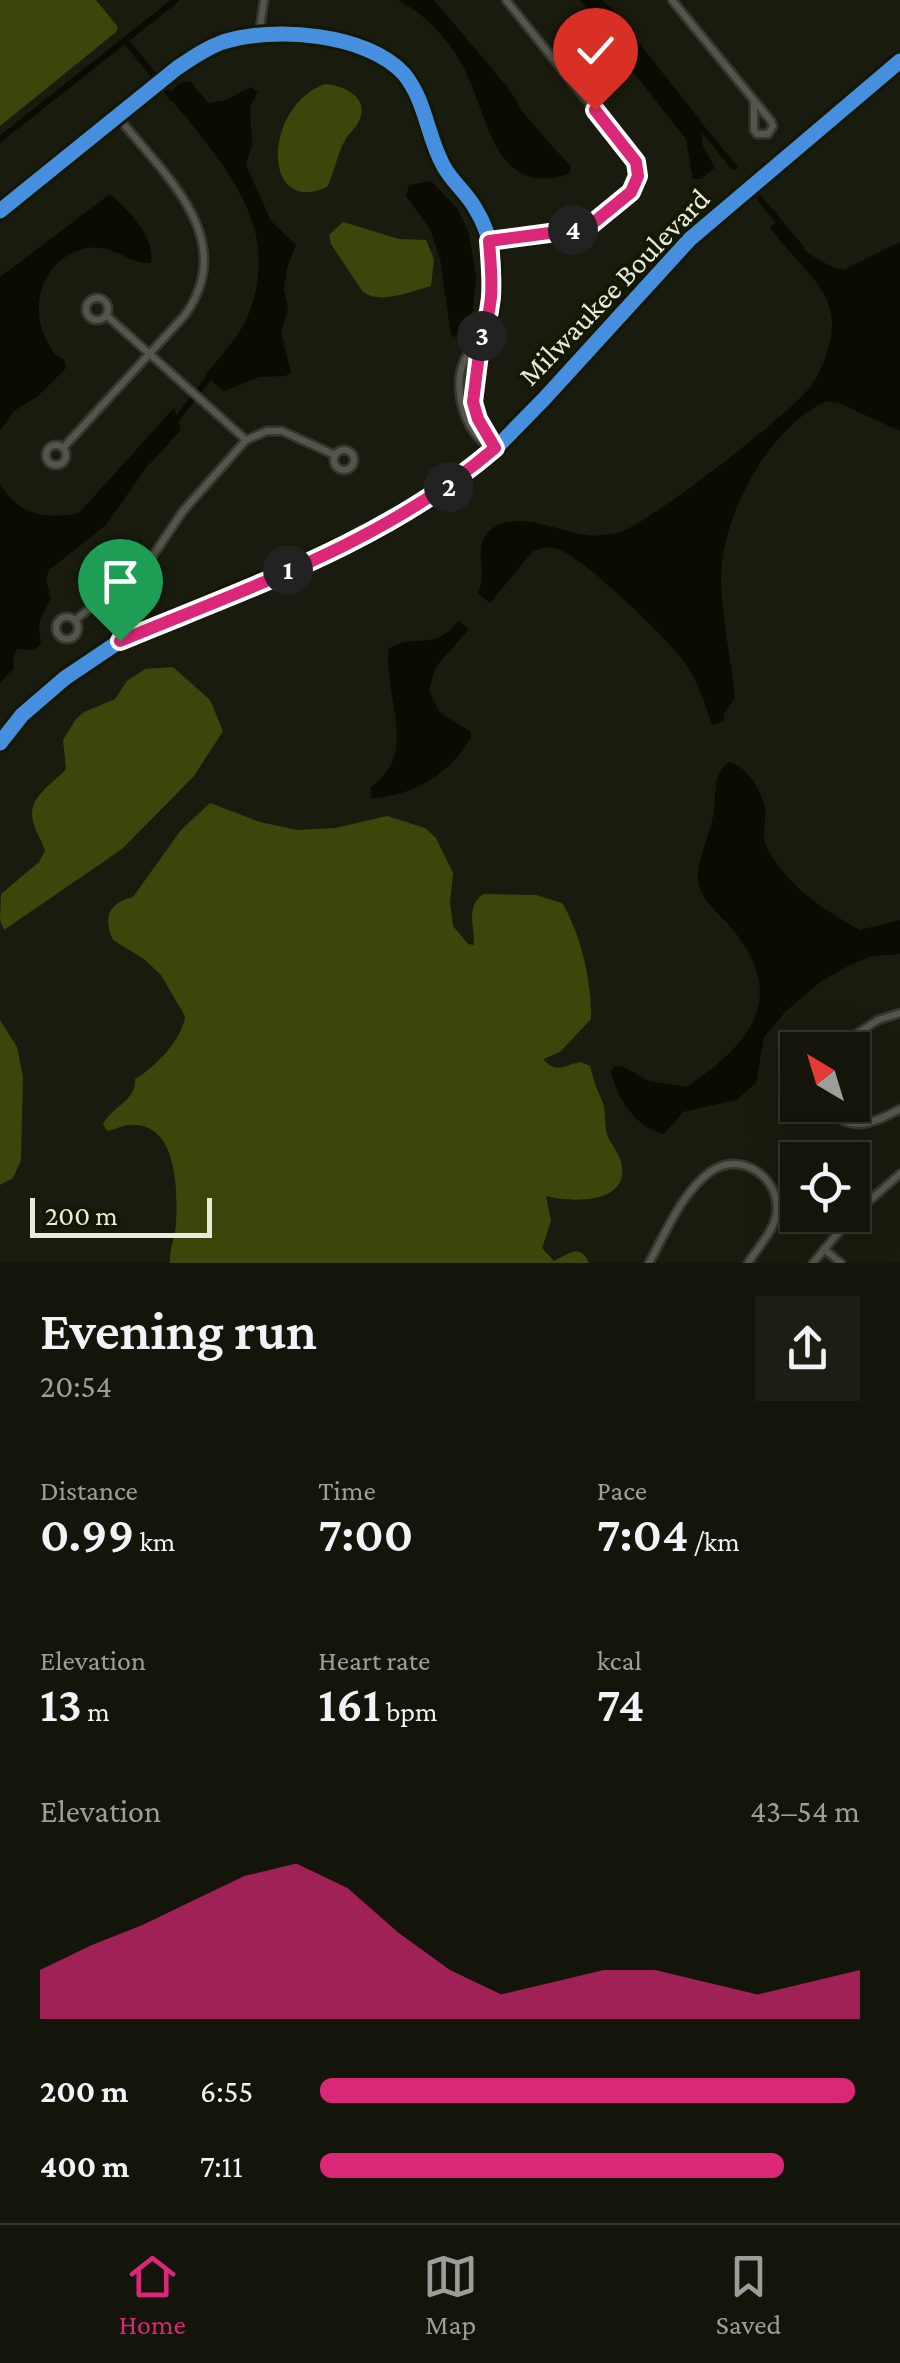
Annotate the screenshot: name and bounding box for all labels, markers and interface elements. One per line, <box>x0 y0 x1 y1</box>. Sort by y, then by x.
pin <box>553 8 638 111</box>
icon: check <box>568 23 623 78</box>
street label: Milwaukee Boulevard <box>511 182 716 392</box>
pin: 4 <box>548 205 598 255</box>
text: 4 <box>565 214 581 245</box>
pin: 3 <box>457 311 507 361</box>
text: 3 <box>475 320 489 351</box>
pin: 2 <box>424 462 474 512</box>
text: 2 <box>442 471 456 502</box>
pin <box>78 539 163 642</box>
pin: 1 <box>263 545 313 595</box>
icon: arrive <box>93 554 148 609</box>
text: 1 <box>283 554 293 585</box>
north arrow <box>780 1032 870 1122</box>
map controls <box>780 1032 870 1232</box>
button: locate <box>780 1142 870 1232</box>
scale bar <box>30 1193 212 1238</box>
text: 200 m <box>45 1200 118 1231</box>
button: share <box>755 1296 860 1401</box>
text: Evening run <box>40 1300 317 1361</box>
text: 20:54 <box>40 1368 112 1404</box>
text: Distance <box>40 1475 138 1506</box>
text: Time <box>318 1475 376 1506</box>
text: Pace <box>597 1475 647 1506</box>
text: 0.99 <box>40 1506 134 1562</box>
text: 7:00 <box>318 1506 413 1562</box>
text: 7:04 <box>597 1506 689 1562</box>
text: km <box>134 1526 175 1557</box>
text: /km <box>689 1526 740 1557</box>
text: Elevation <box>40 1645 146 1676</box>
text: Heart rate <box>318 1645 430 1676</box>
text: kcal <box>597 1645 642 1676</box>
text: 13 <box>40 1676 82 1732</box>
text: 161 <box>318 1676 381 1732</box>
text: 74 <box>597 1676 645 1732</box>
text: m <box>82 1696 110 1727</box>
text: bpm <box>381 1696 437 1727</box>
text: Elevation <box>40 1793 161 1829</box>
text: 43–54 m <box>750 1793 860 1829</box>
text: 200 m <box>40 2073 128 2109</box>
text: 6:55 <box>200 2073 253 2109</box>
text: 400 m <box>40 2148 129 2184</box>
text: 7:11 <box>200 2148 243 2184</box>
tab: Home <box>119 2249 186 2340</box>
tab: Map <box>423 2249 478 2340</box>
tab: Saved <box>716 2249 781 2340</box>

